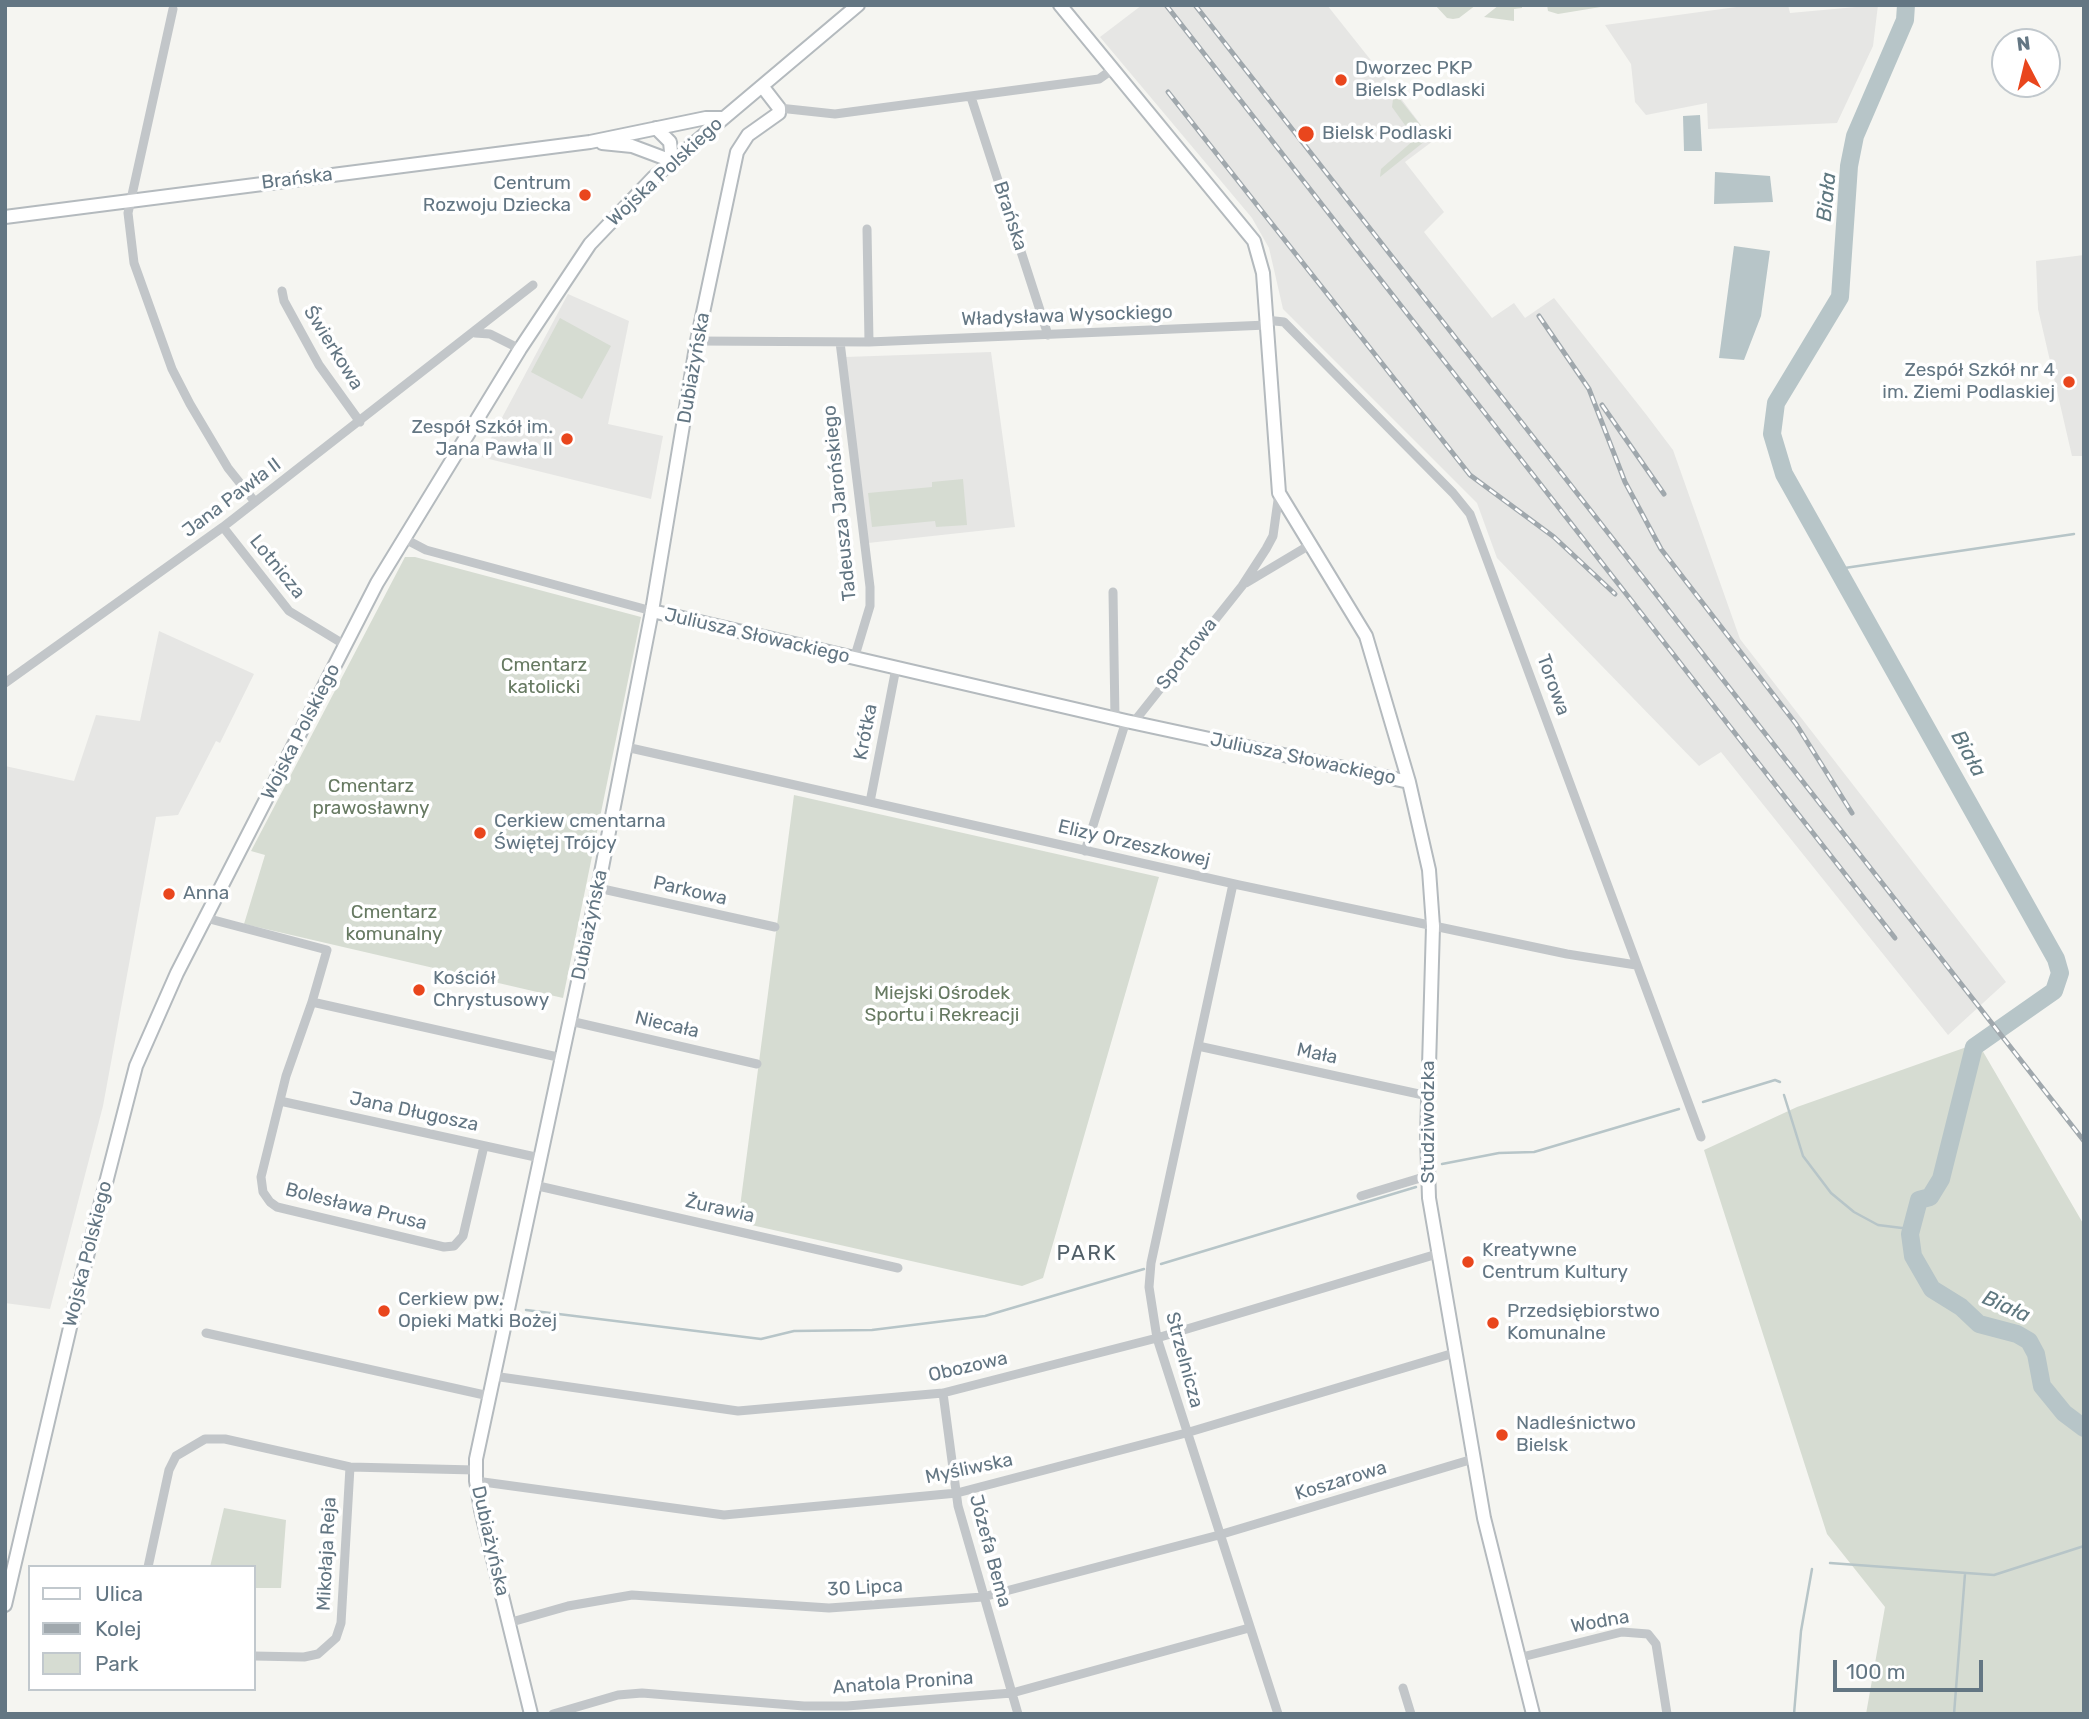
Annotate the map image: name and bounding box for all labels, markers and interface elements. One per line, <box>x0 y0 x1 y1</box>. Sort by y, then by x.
north arrow <box>1991 28 2061 98</box>
text: N <box>2015 31 2032 56</box>
place label: Dworzec PKP Bielsk Podlaski <box>1355 58 1485 102</box>
marker: Dworzec PKP Bielsk Podlaski <box>1333 72 1349 88</box>
street label: Wojska Polskiego <box>603 113 727 231</box>
place label: Bielsk Podlaski <box>1322 123 1452 145</box>
marker: Bielsk Podlaski <box>1296 124 1316 144</box>
street label: Brańska <box>260 163 334 195</box>
water label: Biała <box>1812 171 1842 223</box>
place label: Centrum Rozwoju Dziecka <box>423 173 571 217</box>
street label: Brańska <box>988 178 1032 254</box>
marker: Centrum Rozwoju Dziecka <box>577 187 593 203</box>
street label: Władysława Wysockiego <box>961 301 1173 331</box>
street label: Świerkowa <box>298 302 368 394</box>
street label: Dubiażyńska <box>673 311 715 425</box>
place label: Zespół Szkół nr 4 im. Ziemi Podlaskiej <box>1882 360 2055 404</box>
marker: Zespół Szkół nr 4 im. Ziemi Podlaskiej <box>2061 374 2077 390</box>
street label: Tadeusza Jarońskiego <box>818 404 862 602</box>
place label: Zespół Szkół im. Jana Pawła II <box>412 417 553 461</box>
marker: Zespół Szkół im. Jana Pawła II <box>559 431 575 447</box>
street label: Jana Pawła II <box>178 454 286 542</box>
street label: Lotnicza <box>244 530 310 604</box>
street label: Juliusza Słowackiego <box>662 604 852 668</box>
street label: Sportowa <box>1152 614 1222 694</box>
street label: Torowa <box>1531 651 1575 719</box>
park label: Cmentarz katolicki <box>501 655 587 699</box>
street label: Wojska Polskiego <box>257 660 345 804</box>
street label: Krótka <box>849 702 883 762</box>
water label: Biała <box>1945 726 1991 782</box>
street label: Juliusza Słowackiego <box>1208 728 1398 790</box>
park label: Cmentarz prawosławny <box>312 776 430 820</box>
place label: Cerkiew cmentarna Świętej Trójcy <box>494 811 666 855</box>
street label: Elizy Orzeszkowej <box>1056 815 1212 873</box>
marker: Cerkiew cmentarna Świętej Trójcy <box>472 825 488 841</box>
street label: Dubiażyńska <box>567 868 613 982</box>
street label: Parkowa <box>651 871 729 911</box>
place label: Anna <box>183 883 229 905</box>
marker: Anna <box>161 886 177 902</box>
park label: Cmentarz komunalny <box>346 902 442 946</box>
place label: Kościół Chrystusowy <box>433 968 549 1012</box>
marker: Kościół Chrystusowy <box>411 982 427 998</box>
park label: Miejski Ośrodek Sportu i Rekreacji <box>865 983 1019 1027</box>
street label: Niecała <box>633 1007 701 1043</box>
street label: Mała <box>1294 1039 1340 1069</box>
street label: Studziwodzka <box>1418 1060 1440 1184</box>
street label: Jana Długosza <box>348 1087 480 1137</box>
street label: Bolesława Prusa <box>283 1178 429 1236</box>
street label: Wojska Polskiego <box>59 1179 117 1329</box>
street label: Żurawia <box>683 1190 757 1228</box>
place label: Kreatywne Centrum Kultury <box>1482 1240 1628 1284</box>
district label: PARK <box>1057 1241 1117 1267</box>
marker: Kreatywne Centrum Kultury <box>1460 1254 1476 1270</box>
water label: Biała <box>1978 1285 2034 1329</box>
place label: Cerkiew pw. Opieki Matki Bożej <box>398 1289 557 1333</box>
place label: Przedsiębiorstwo Komunalne <box>1507 1301 1660 1345</box>
marker: Cerkiew pw. Opieki Matki Bożej <box>376 1303 392 1319</box>
street label: Strzelnicza <box>1160 1310 1208 1410</box>
marker: Przedsiębiorstwo Komunalne <box>1485 1315 1501 1331</box>
street label: Obozowa <box>926 1347 1010 1387</box>
place label: Nadleśnictwo Bielsk <box>1516 1413 1636 1457</box>
marker: Nadleśnictwo Bielsk <box>1494 1427 1510 1443</box>
street label: Myśliwska <box>923 1449 1015 1489</box>
street label: Koszarowa <box>1292 1456 1390 1506</box>
street label: Dubiażyńska <box>466 1484 514 1598</box>
street label: Józefa Bema <box>964 1492 1016 1610</box>
street label: Mikołaja Reja <box>313 1496 341 1612</box>
legend <box>28 1565 256 1691</box>
street label: 30 Lipca <box>827 1575 903 1601</box>
text: Ulica <box>95 1581 143 1606</box>
street label: Wodna <box>1569 1606 1631 1638</box>
text: Kolej <box>95 1616 141 1641</box>
scale bar <box>1837 1646 1988 1690</box>
text: Park <box>95 1651 139 1676</box>
text: 100 m <box>1846 1659 1905 1684</box>
street label: Anatola Pronina <box>832 1667 974 1699</box>

